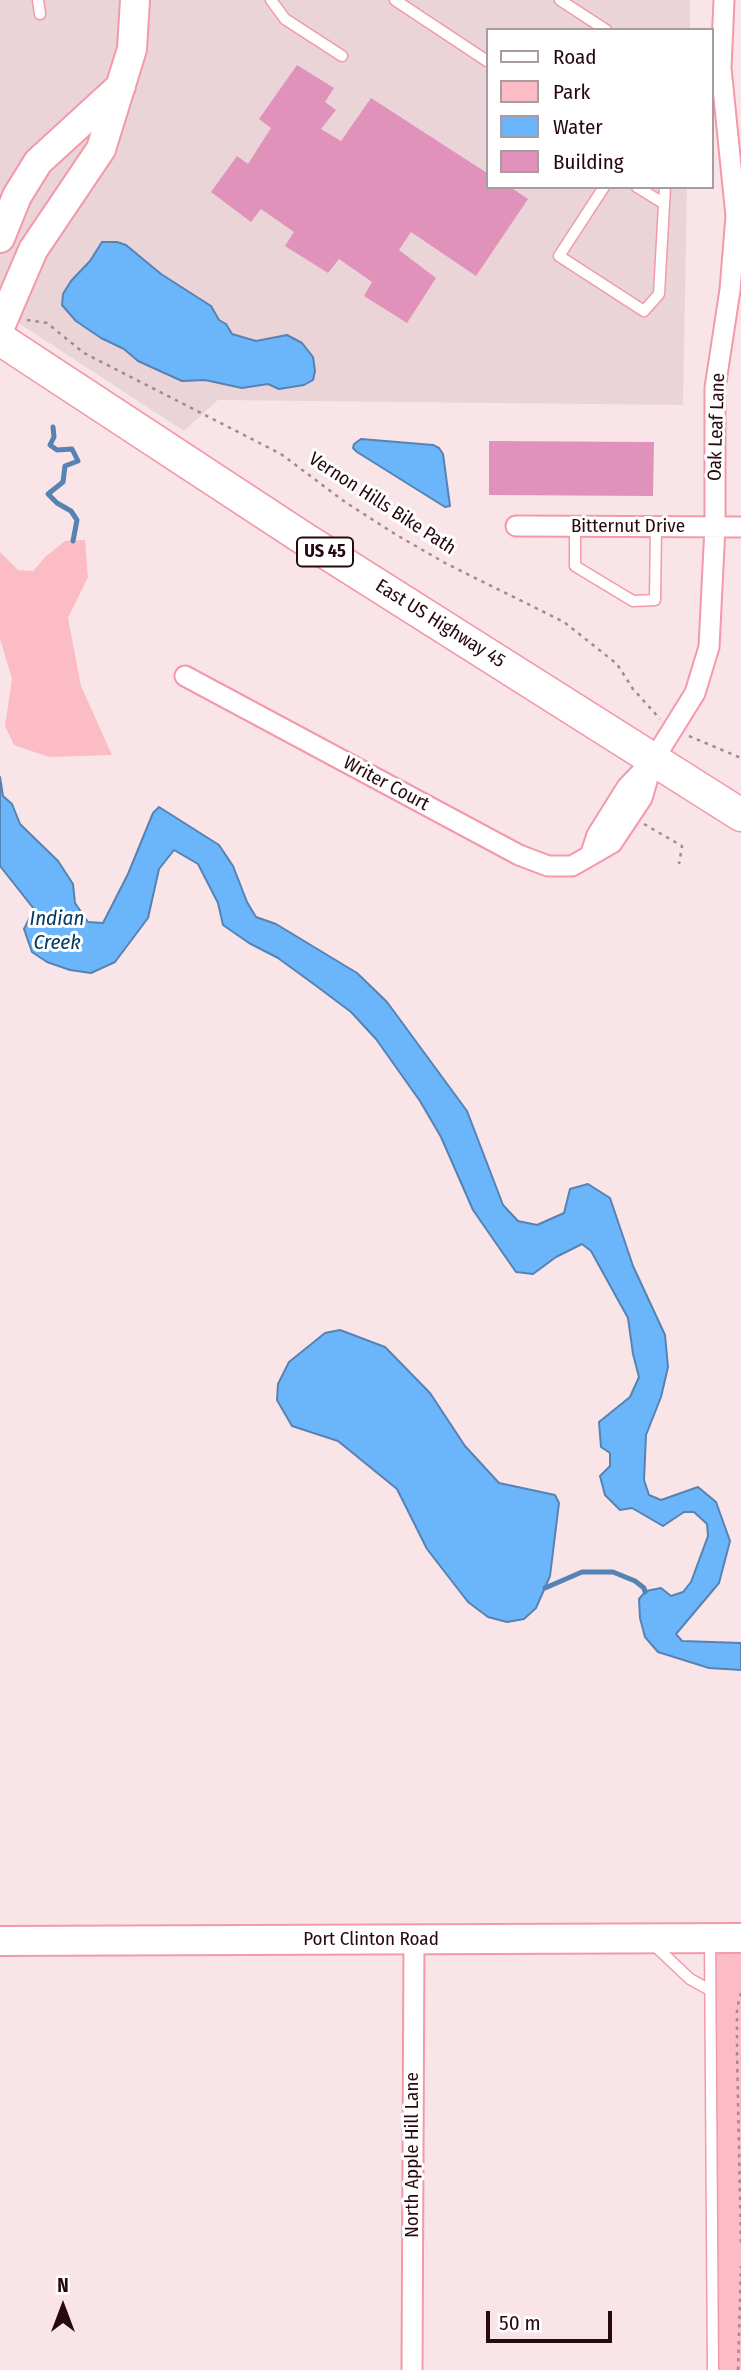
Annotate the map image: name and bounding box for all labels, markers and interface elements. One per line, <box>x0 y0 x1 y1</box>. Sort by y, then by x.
legend <box>486 28 713 189</box>
text: Road <box>553 44 597 70</box>
text: Park <box>553 79 590 105</box>
text: Water <box>553 114 603 140</box>
text: Building <box>553 149 624 175</box>
street label: Oak Leaf Lane <box>704 373 730 481</box>
street label: Vernon Hills Bike Path <box>304 448 460 560</box>
street label: Bitternut Drive <box>571 516 685 538</box>
road number: US 45 <box>297 538 353 566</box>
street label: East US Highway 45 <box>371 575 509 673</box>
street label: Writer Court <box>339 752 433 816</box>
water label: Indian Creek <box>30 906 84 956</box>
street label: Port Clinton Road <box>303 1929 439 1951</box>
street label: North Apple Hill Lane <box>402 2072 424 2238</box>
north arrow <box>28 2272 98 2342</box>
text: N <box>57 2274 69 2297</box>
scale bar <box>489 2296 615 2340</box>
text: 50 m <box>499 2310 541 2336</box>

